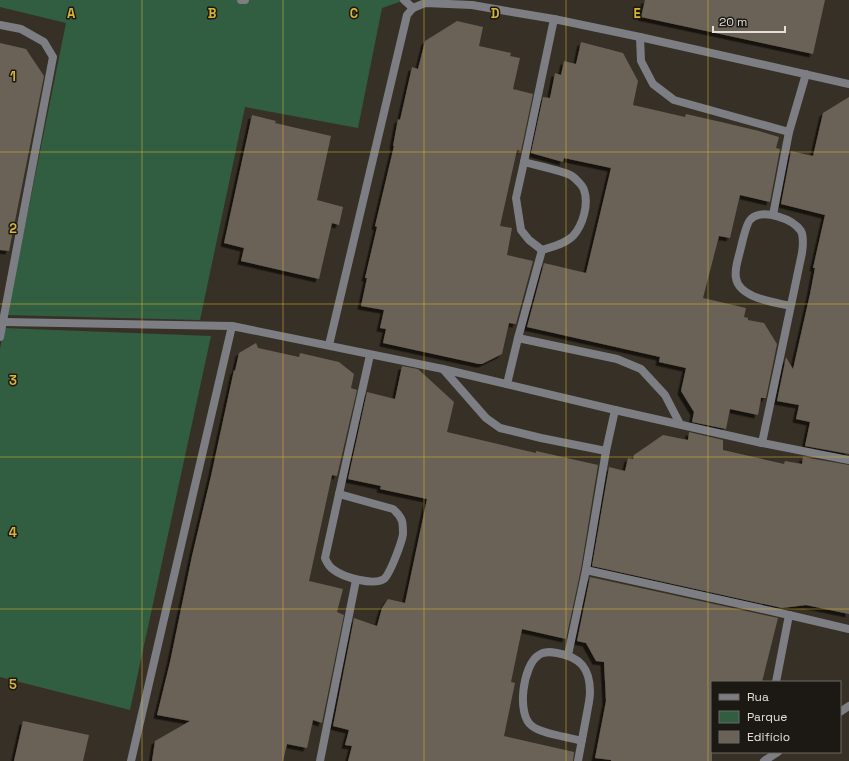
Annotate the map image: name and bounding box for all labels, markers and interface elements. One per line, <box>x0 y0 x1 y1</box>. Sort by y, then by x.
text: A <box>67 5 76 22</box>
text: B <box>208 5 217 22</box>
text: C <box>350 5 358 22</box>
text: D <box>491 5 500 22</box>
text: E <box>633 5 641 22</box>
scale bar <box>713 8 785 34</box>
text: 20 m <box>719 14 747 30</box>
text: 1 <box>10 68 16 85</box>
text: 2 <box>9 220 17 237</box>
text: 3 <box>9 372 17 389</box>
text: 4 <box>9 524 17 541</box>
text: 5 <box>9 676 17 693</box>
legend <box>711 681 841 753</box>
text: Rua <box>747 689 769 705</box>
text: Parque <box>747 709 787 725</box>
text: Edifício <box>747 729 790 745</box>

